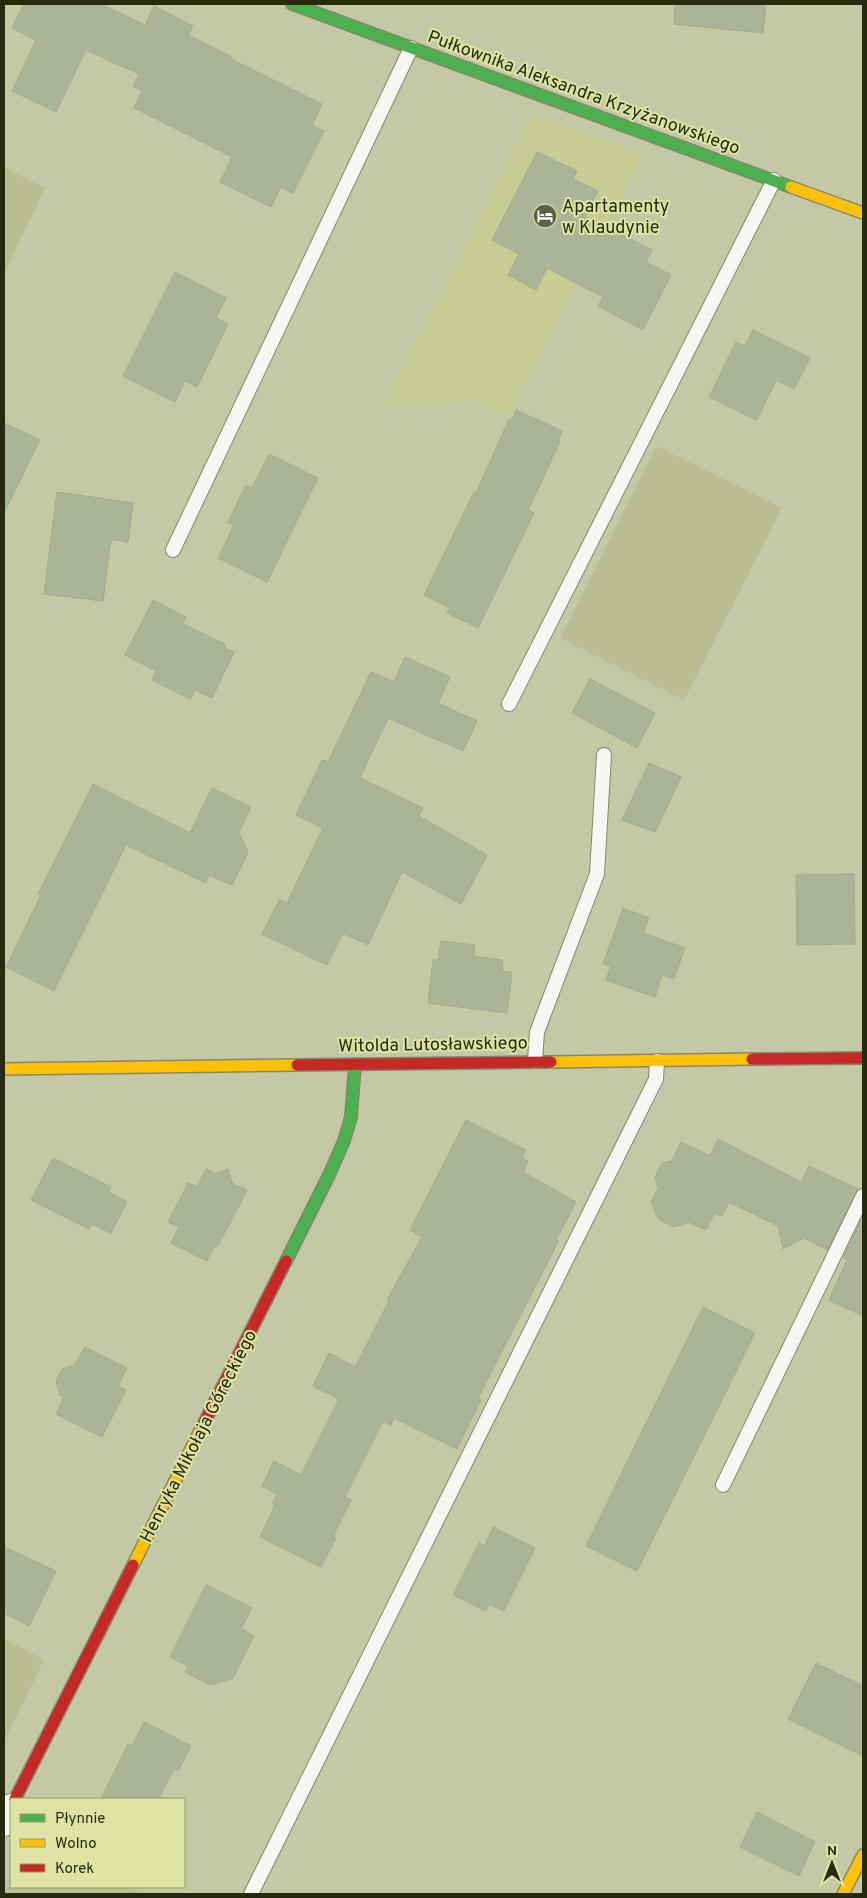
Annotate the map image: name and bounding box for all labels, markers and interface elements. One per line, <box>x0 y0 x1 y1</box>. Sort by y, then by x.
street label: Pułkownika Aleksandra Krzyżanowskiego <box>424 26 743 161</box>
place label: Apartamenty w Klaudynie <box>562 196 669 240</box>
hotel icon: Apartamenty w Klaudynie <box>532 203 558 229</box>
street label: Witolda Lutosławskiego <box>338 1032 528 1059</box>
street label: Henryka Mikołaja Góreckiego <box>136 1326 263 1547</box>
legend <box>10 1798 185 1888</box>
text: Płynnie <box>55 1810 105 1829</box>
text: Wolno <box>55 1835 97 1854</box>
north arrow <box>807 1838 857 1888</box>
text: N <box>827 1843 837 1860</box>
text: Korek <box>55 1860 94 1879</box>

